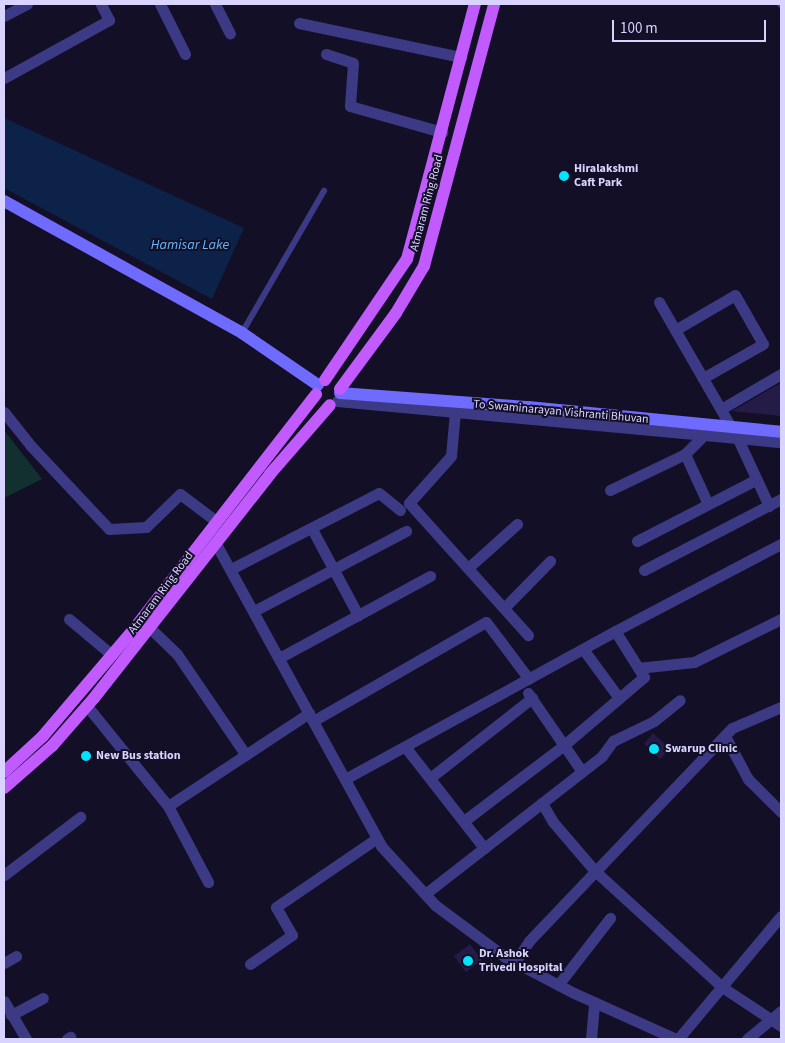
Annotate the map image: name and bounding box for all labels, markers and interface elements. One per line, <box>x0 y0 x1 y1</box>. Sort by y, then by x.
scale bar <box>615 10 769 42</box>
text: 100 m <box>620 18 658 39</box>
street label: Atmaram Ring Road <box>407 153 447 253</box>
place label: Hiralakshmi Caft Park <box>574 162 638 190</box>
marker: Hiralakshmi Caft Park <box>558 170 570 182</box>
water label: Hamisar Lake <box>151 237 229 253</box>
street label: To Swaminarayan Vishranti Bhuvan <box>473 397 649 427</box>
street label: Atmaram Ring Road <box>125 549 197 637</box>
marker: Swarup Clinic <box>647 742 661 756</box>
place label: Swarup Clinic <box>665 742 738 756</box>
place label: New Bus station <box>96 749 181 763</box>
marker: New Bus station <box>80 750 92 762</box>
place label: Dr. Ashok Trivedi Hospital <box>479 947 563 975</box>
marker: Dr. Ashok Trivedi Hospital <box>461 954 475 968</box>

